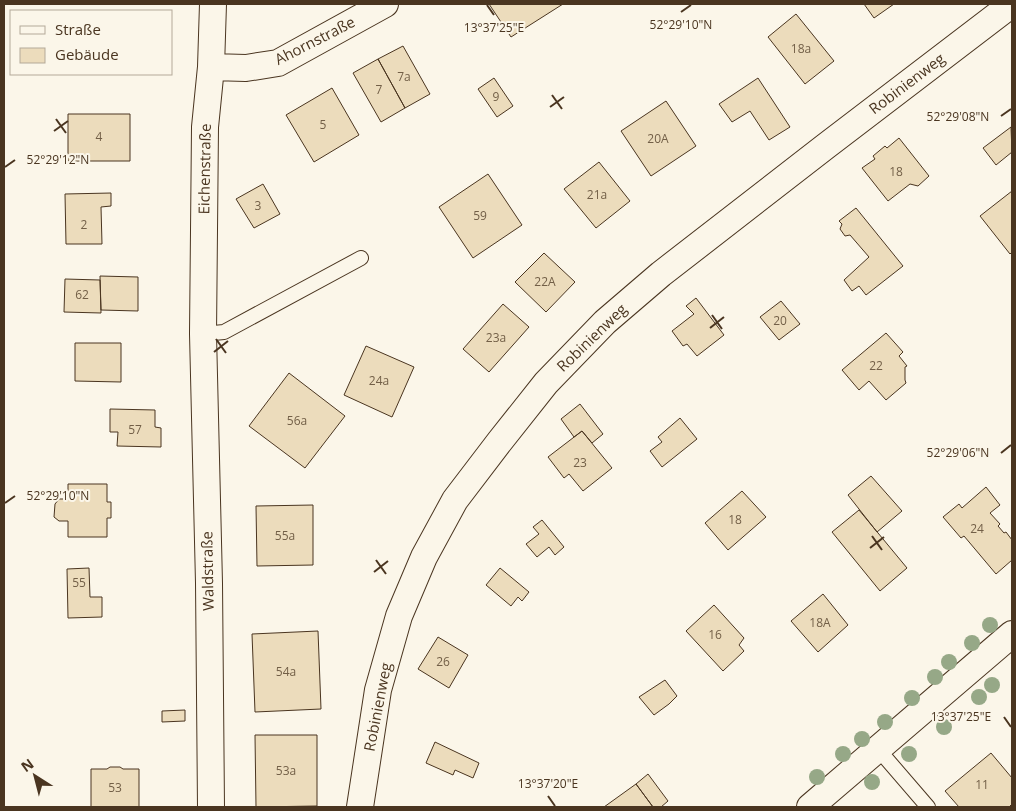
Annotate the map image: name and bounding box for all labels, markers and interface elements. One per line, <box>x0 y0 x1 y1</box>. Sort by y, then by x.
legend <box>10 10 172 75</box>
street label: Ahornstraße <box>271 11 358 69</box>
text: 52°29'10"N <box>650 16 712 33</box>
text: Straße <box>55 19 101 39</box>
text: 13°37'25"E <box>464 19 524 36</box>
house number: 18a <box>791 40 811 57</box>
text: Gebäude <box>55 44 119 64</box>
street label: Robinienweg <box>864 48 948 118</box>
house number: 7a <box>397 68 411 85</box>
house number: 7 <box>376 81 383 98</box>
house number: 9 <box>493 88 500 105</box>
text: 52°29'08"N <box>927 108 989 125</box>
house number: 5 <box>320 116 327 133</box>
street label: Eichenstraße <box>193 123 215 215</box>
house number: 4 <box>96 128 103 145</box>
house number: 20A <box>647 130 669 147</box>
text: 52°29'12"N <box>27 151 89 168</box>
house number: 18 <box>889 163 903 180</box>
house number: 21a <box>587 186 607 203</box>
house number: 3 <box>255 197 262 214</box>
house number: 59 <box>473 207 487 224</box>
house number: 2 <box>81 216 88 233</box>
house number: 22A <box>534 273 556 290</box>
house number: 62 <box>75 286 89 303</box>
street label: Robinienweg <box>552 299 631 376</box>
house number: 20 <box>773 312 787 329</box>
house number: 23a <box>486 329 506 346</box>
house number: 22 <box>869 357 883 374</box>
house number: 24a <box>369 372 389 389</box>
house number: 56a <box>287 412 307 429</box>
house number: 57 <box>128 421 142 438</box>
text: 52°29'06"N <box>927 444 989 461</box>
house number: 23 <box>573 454 587 471</box>
text: 52°29'10"N <box>27 487 89 504</box>
house number: 18 <box>728 511 742 528</box>
house number: 24 <box>970 520 984 537</box>
house number: 55a <box>275 527 295 544</box>
street label: Waldstraße <box>196 531 218 611</box>
house number: 55 <box>72 574 86 591</box>
house number: 18A <box>809 614 831 631</box>
house number: 16 <box>708 626 722 643</box>
house number: 26 <box>436 653 450 670</box>
street label: Robinienweg <box>359 661 395 753</box>
house number: 54a <box>276 663 296 680</box>
text: 13°37'25"E <box>931 708 991 725</box>
north arrow <box>10 751 60 801</box>
text: N <box>17 754 37 776</box>
house number: 53a <box>276 762 296 779</box>
text: 13°37'20"E <box>518 775 578 792</box>
house number: 11 <box>975 776 989 793</box>
house number: 53 <box>108 779 122 796</box>

